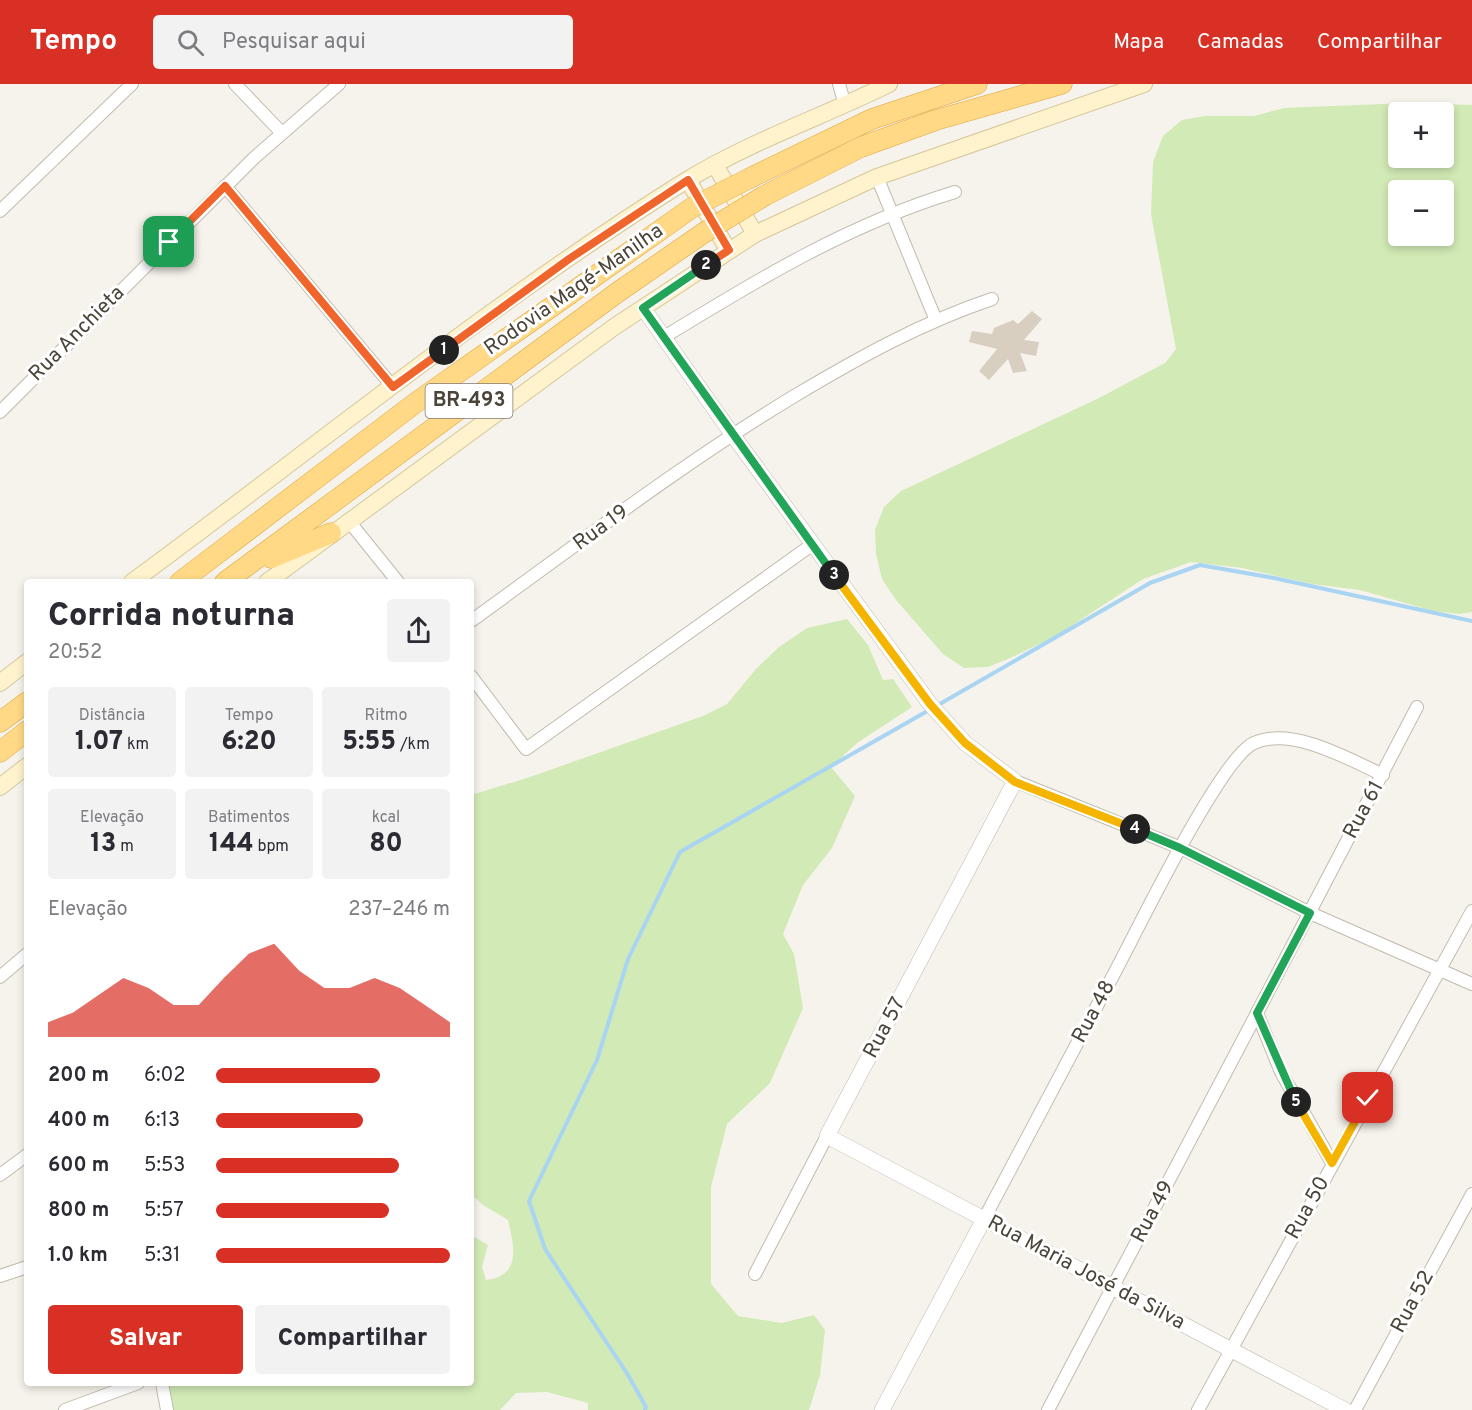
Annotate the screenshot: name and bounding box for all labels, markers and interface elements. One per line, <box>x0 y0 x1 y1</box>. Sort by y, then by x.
search box <box>153 15 573 69</box>
text: Tempo <box>30 24 117 60</box>
icon: search <box>174 26 207 59</box>
text: Pesquisar aqui <box>222 29 366 56</box>
text: Mapa <box>1113 29 1164 56</box>
text: Camadas <box>1197 29 1284 56</box>
text: Compartilhar <box>1317 29 1442 56</box>
map controls <box>1388 102 1454 246</box>
button: + <box>1388 102 1454 168</box>
button: − <box>1388 180 1454 246</box>
pin <box>143 216 194 267</box>
street label: Rodovia Magé-Manilha <box>479 218 669 362</box>
icon: arrive <box>152 225 185 258</box>
pin: 2 <box>691 250 721 280</box>
text: 2 <box>701 255 711 275</box>
street label: Rua Anchieta <box>23 280 131 388</box>
pin: 1 <box>429 335 459 365</box>
text: 1 <box>441 340 447 360</box>
road number: BR-493 <box>426 384 512 418</box>
street label: Rua 19 <box>568 499 634 557</box>
pin: 3 <box>819 560 849 590</box>
text: 3 <box>829 565 839 585</box>
text: Corrida noturna <box>48 596 295 638</box>
button: share <box>387 599 450 662</box>
text: 20:52 <box>48 640 102 666</box>
text: Distância <box>79 706 145 726</box>
text: Tempo <box>225 706 273 726</box>
text: Ritmo <box>365 706 407 726</box>
text: 1.07 <box>75 726 123 759</box>
text: 6:20 <box>221 726 277 759</box>
text: 5:55 <box>342 726 396 759</box>
text: km <box>123 735 149 755</box>
text: /km <box>396 735 430 755</box>
street label: Rua 61 <box>1338 776 1390 844</box>
text: Elevação <box>80 808 144 828</box>
text: Batimentos <box>208 808 290 828</box>
text: kcal <box>372 808 400 828</box>
pin: 4 <box>1120 814 1150 844</box>
text: 4 <box>1130 819 1140 839</box>
text: 13 <box>90 828 116 861</box>
text: 144 <box>209 828 254 861</box>
text: 80 <box>369 828 403 861</box>
text: m <box>116 837 134 857</box>
text: bpm <box>254 837 289 857</box>
text: Elevação <box>48 897 128 923</box>
text: 237–246 m <box>348 897 450 923</box>
street label: Rua 48 <box>1066 976 1122 1048</box>
street label: Rua 57 <box>858 993 912 1063</box>
text: 200 m <box>48 1063 109 1089</box>
text: 6:02 <box>144 1063 186 1089</box>
pin <box>1342 1072 1393 1123</box>
icon: check <box>1351 1081 1384 1114</box>
pin: 5 <box>1281 1087 1311 1117</box>
text: 5 <box>1291 1092 1301 1112</box>
text: 400 m <box>48 1108 110 1134</box>
text: 6:13 <box>144 1108 180 1134</box>
text: 600 m <box>48 1153 109 1179</box>
text: 5:53 <box>144 1153 185 1179</box>
street label: Rua 50 <box>1280 1172 1336 1244</box>
street label: Rua 49 <box>1125 1176 1181 1248</box>
text: 800 m <box>48 1198 109 1224</box>
text: 5:57 <box>144 1198 184 1224</box>
street label: Rua Maria José da Silva <box>983 1209 1189 1337</box>
text: 1.0 km <box>48 1243 108 1269</box>
text: 5:31 <box>144 1243 180 1269</box>
street label: Rua 52 <box>1385 1266 1441 1338</box>
button: Salvar <box>48 1305 243 1374</box>
button: Compartilhar <box>255 1305 450 1374</box>

